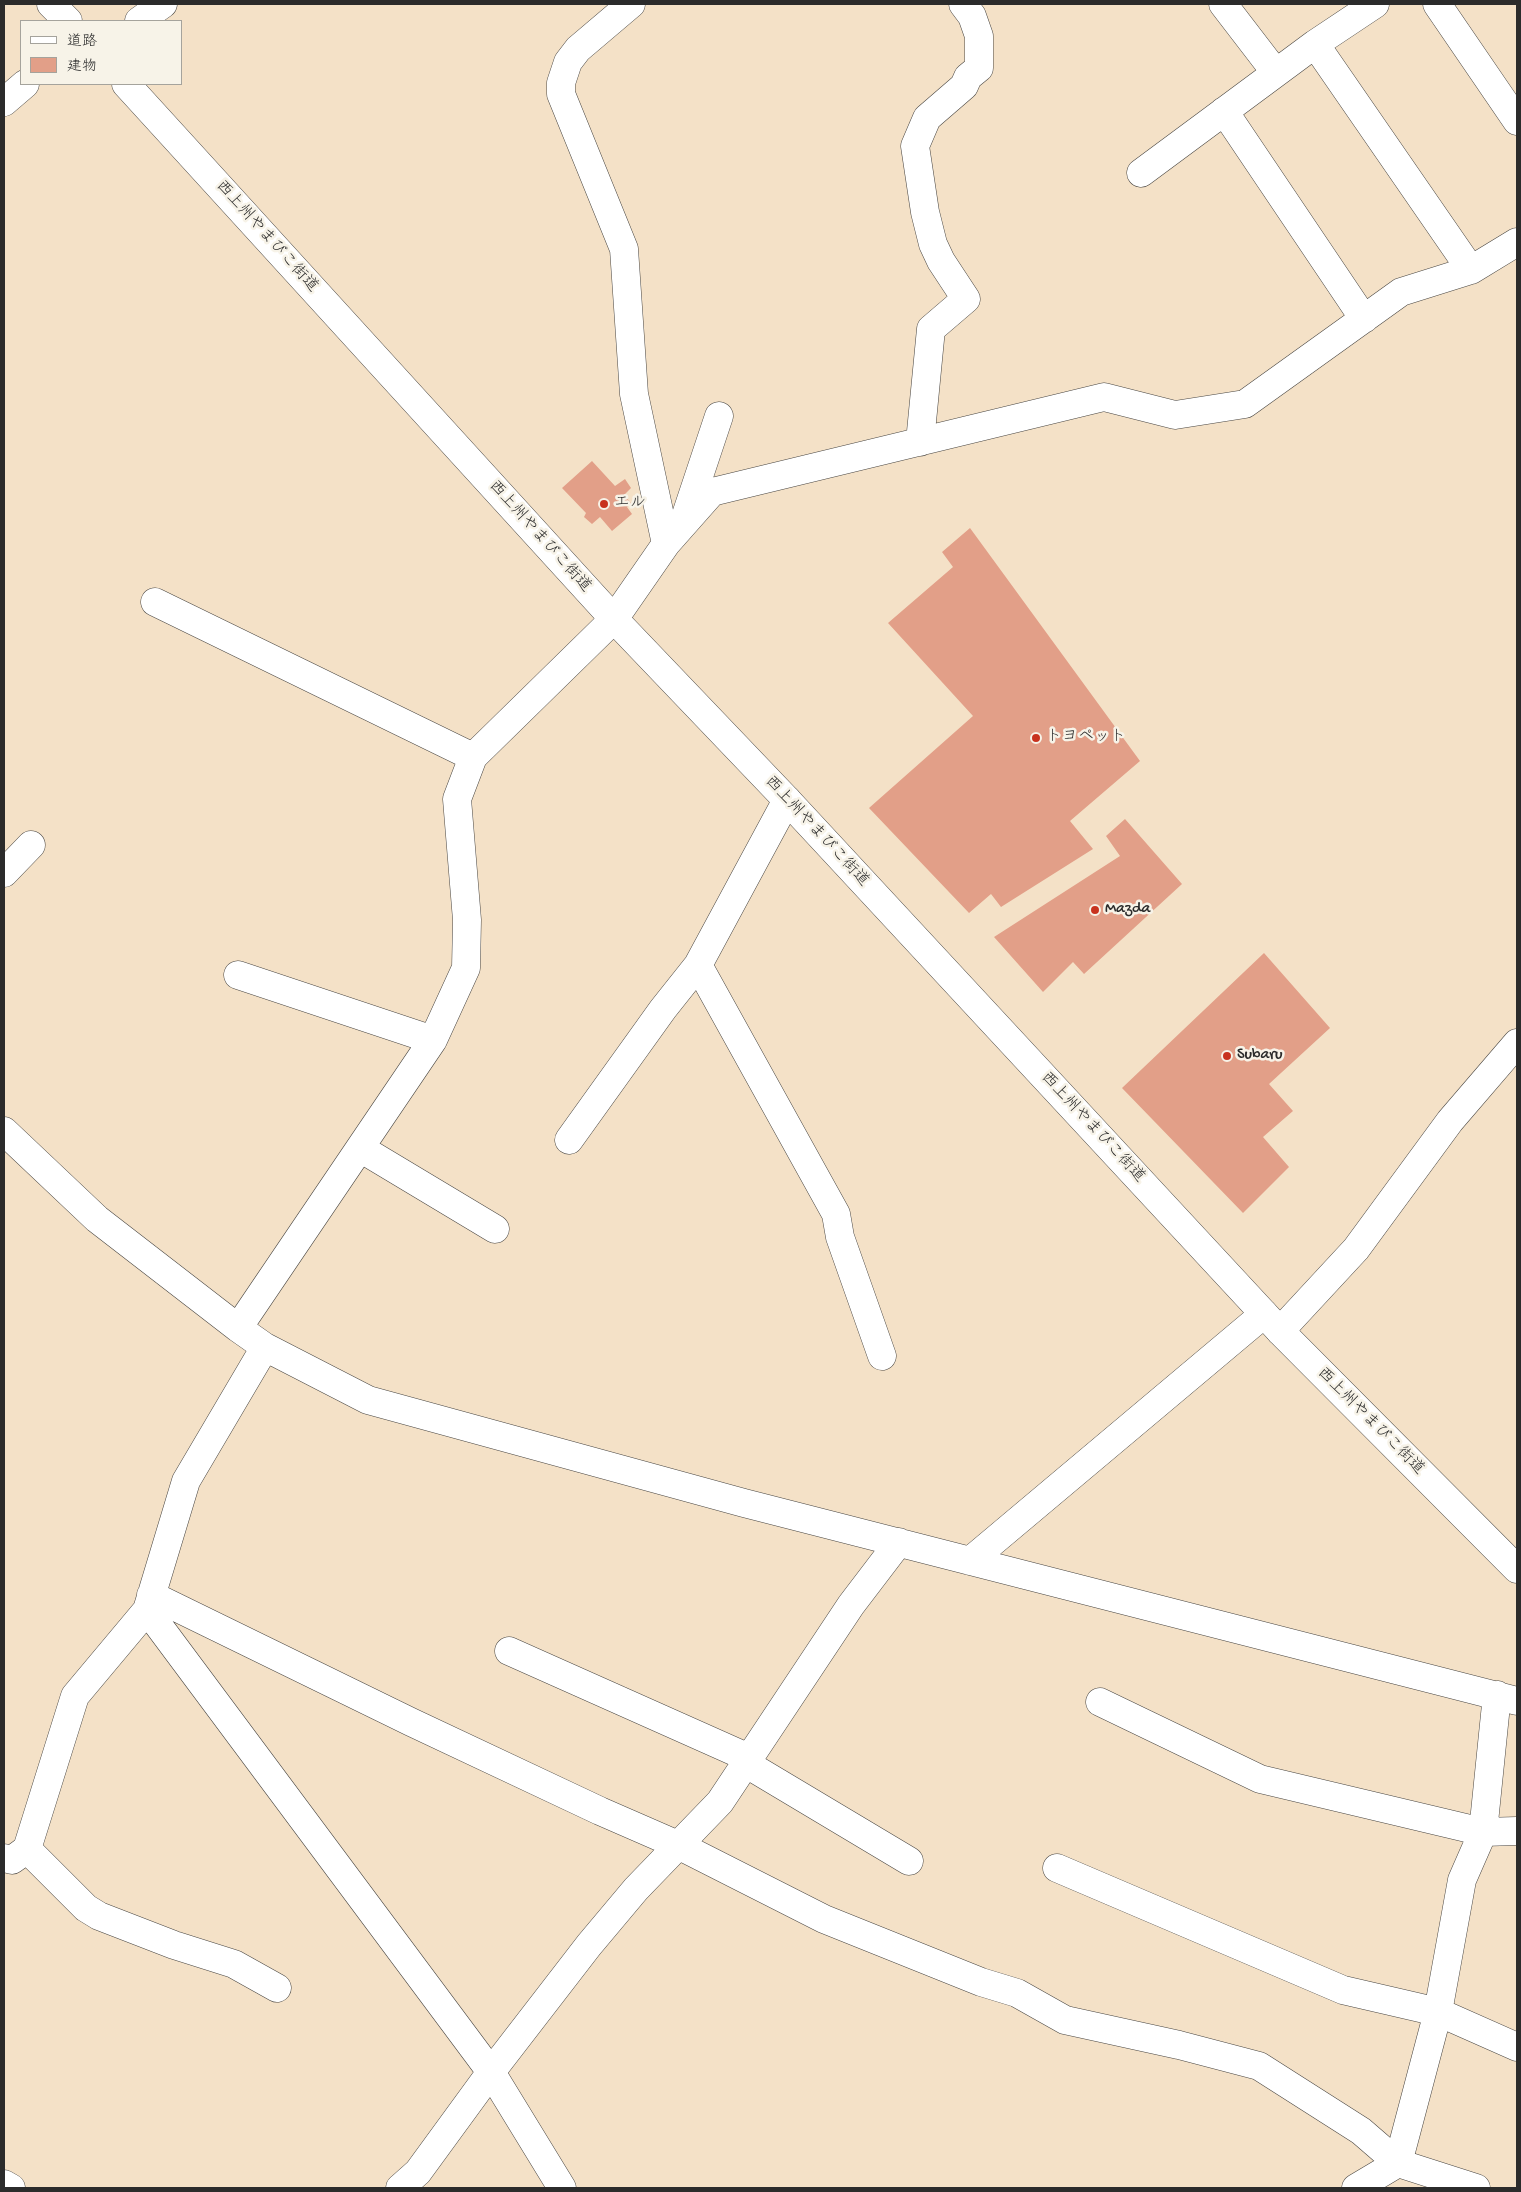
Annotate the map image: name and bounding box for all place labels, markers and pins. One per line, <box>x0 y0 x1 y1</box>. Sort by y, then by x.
place label: エル <box>614 494 646 514</box>
marker: エル <box>598 498 610 510</box>
place label: トヨペット <box>1046 728 1126 748</box>
marker: トヨペット <box>1030 732 1042 744</box>
place label: Mazda <box>1105 900 1150 920</box>
marker: Mazda <box>1089 904 1101 916</box>
place label: Subaru <box>1237 1046 1282 1066</box>
marker: Subaru <box>1221 1050 1233 1062</box>

